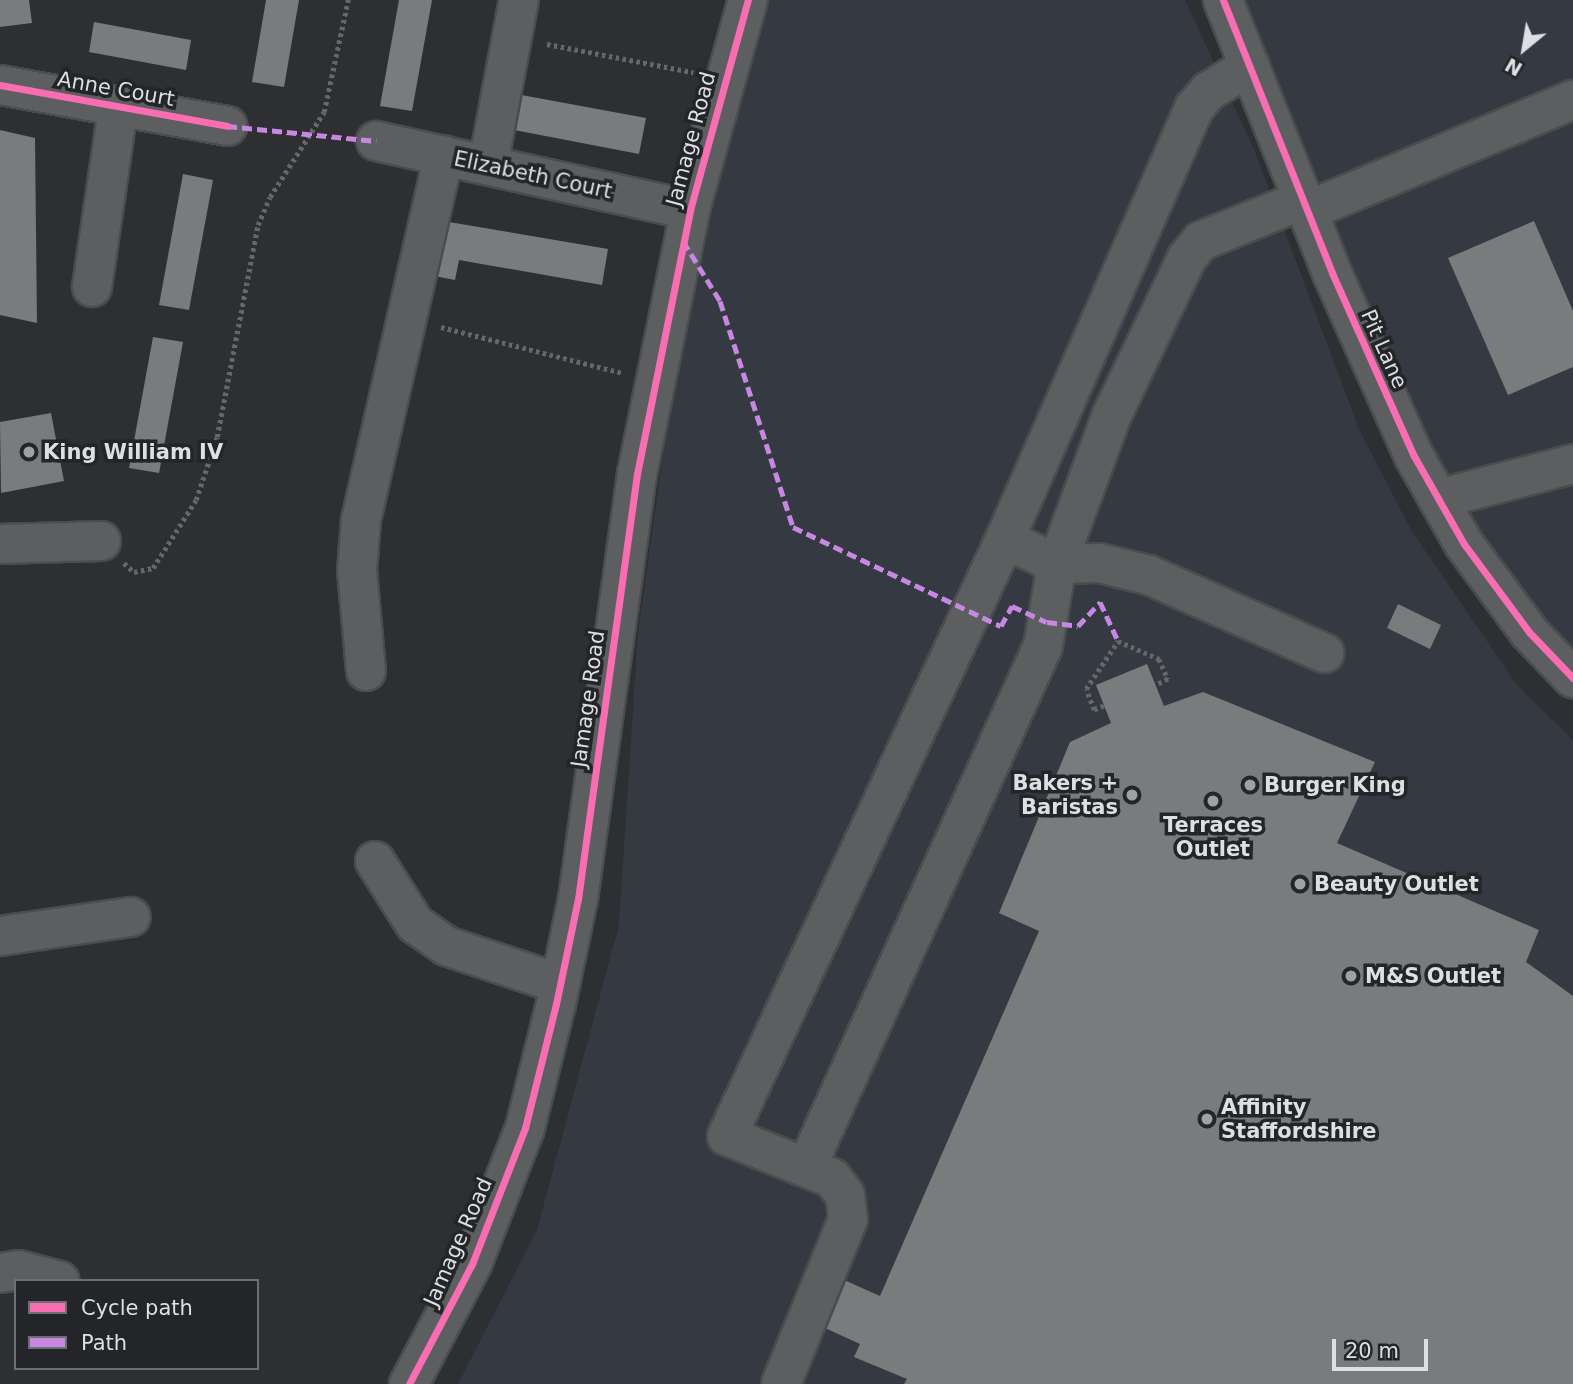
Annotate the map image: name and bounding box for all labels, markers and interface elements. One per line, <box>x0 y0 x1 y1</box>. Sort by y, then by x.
north arrow <box>1489 14 1559 84</box>
text: N <box>1501 54 1526 81</box>
street label: Anne Court <box>56 66 176 112</box>
street label: Jamage Road <box>661 69 721 209</box>
street label: Elizabeth Court <box>452 146 614 204</box>
street label: Pit Lane <box>1355 306 1413 392</box>
place label: King William IV <box>43 439 223 465</box>
marker: King William IV <box>21 444 37 460</box>
street label: Jamage Road <box>566 629 610 769</box>
place label: Bakers + Baristas <box>1012 770 1118 820</box>
place label: Burger King <box>1264 772 1406 798</box>
marker: Burger King <box>1242 777 1258 793</box>
marker: Bakers + Baristas <box>1124 787 1140 803</box>
marker: Terraces Outlet <box>1205 793 1221 809</box>
place label: Terraces Outlet <box>1163 812 1263 862</box>
place label: Beauty Outlet <box>1314 871 1479 897</box>
marker: Beauty Outlet <box>1292 876 1308 892</box>
place label: M&S Outlet <box>1365 963 1501 989</box>
marker: M&S Outlet <box>1343 968 1359 984</box>
place label: Affinity Staffordshire <box>1221 1094 1376 1144</box>
marker: Affinity Staffordshire <box>1199 1111 1215 1127</box>
street label: Jamage Road <box>418 1174 498 1310</box>
legend <box>14 1279 259 1370</box>
text: Cycle path <box>81 1296 193 1320</box>
scale bar <box>1335 1324 1431 1368</box>
text: Path <box>81 1331 127 1355</box>
text: 20 m <box>1345 1339 1399 1363</box>

